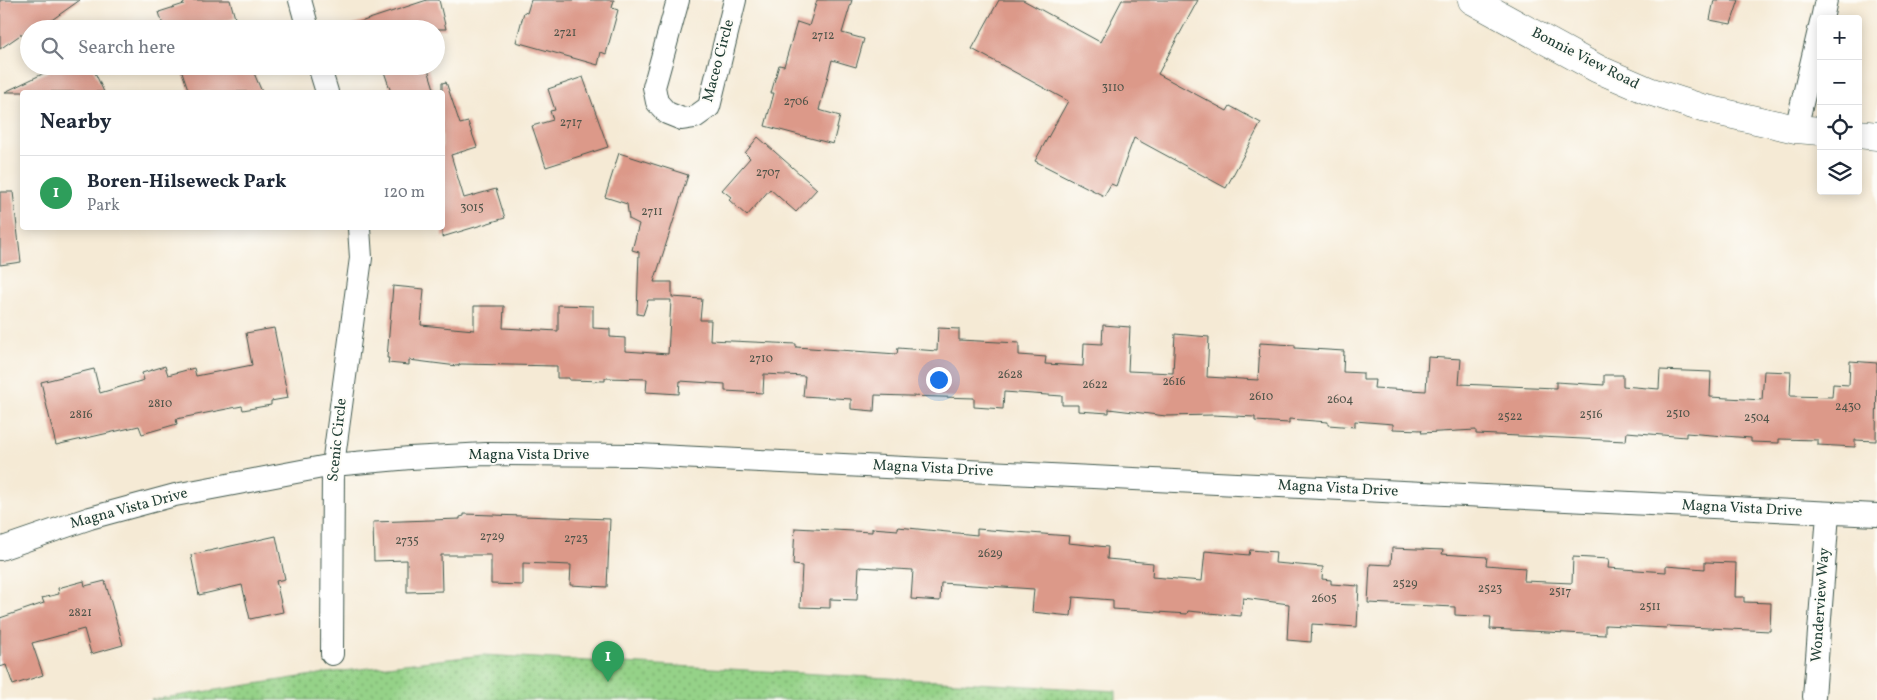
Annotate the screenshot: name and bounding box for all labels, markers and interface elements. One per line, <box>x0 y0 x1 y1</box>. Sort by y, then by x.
map controls <box>1817 15 1862 195</box>
button: + <box>1817 15 1862 60</box>
street label: Maceo Circle <box>698 17 740 105</box>
search box <box>20 20 445 75</box>
street label: Bonnie View Road <box>1527 23 1643 95</box>
house number: 2721 <box>554 25 576 41</box>
house number: 2712 <box>811 28 835 44</box>
icon: search <box>38 34 66 62</box>
text: Search here <box>78 35 175 61</box>
button: − <box>1817 60 1862 105</box>
house number: 3110 <box>1102 80 1124 96</box>
house number: 2706 <box>784 94 808 110</box>
button: locate <box>1817 105 1862 150</box>
text: Nearby <box>40 108 111 137</box>
house number: 2717 <box>560 115 582 131</box>
button: layers <box>1817 150 1862 195</box>
house number: 2707 <box>756 165 780 181</box>
text: Boren-Hilseweck Park <box>87 169 287 195</box>
text: 1 <box>53 182 59 204</box>
text: 120 m <box>383 182 425 204</box>
text: Park <box>87 195 120 217</box>
house number: 3015 <box>460 200 484 216</box>
house number: 2711 <box>641 204 663 220</box>
house number: 2710 <box>749 351 773 367</box>
your location <box>926 367 952 393</box>
house number: 2628 <box>997 367 1023 383</box>
house number: 2616 <box>1162 374 1186 390</box>
house number: 2622 <box>1082 377 1108 393</box>
house number: 2610 <box>1249 389 1273 405</box>
house number: 2604 <box>1327 392 1353 408</box>
house number: 2810 <box>148 396 172 412</box>
street label: Scenic Circle <box>323 397 353 483</box>
house number: 2430 <box>1835 399 1861 415</box>
house number: 2510 <box>1666 406 1690 422</box>
house number: 2816 <box>69 407 93 423</box>
house number: 2516 <box>1580 407 1602 423</box>
house number: 2522 <box>1497 409 1523 425</box>
house number: 2504 <box>1744 410 1770 426</box>
street label: Magna Vista Drive <box>469 445 589 466</box>
street label: Magna Vista Drive <box>872 455 994 483</box>
street label: Magna Vista Drive <box>1277 475 1399 503</box>
street label: Magna Vista Drive <box>68 483 190 535</box>
street label: Magna Vista Drive <box>1681 495 1803 523</box>
house number: 2729 <box>480 529 504 545</box>
house number: 2723 <box>564 531 588 547</box>
house number: 2735 <box>395 533 419 549</box>
house number: 2629 <box>977 546 1003 562</box>
street label: Wonderview Way <box>1807 547 1835 663</box>
house number: 2529 <box>1393 576 1417 592</box>
house number: 2523 <box>1478 581 1502 597</box>
house number: 2517 <box>1549 584 1572 600</box>
house number: 2605 <box>1311 591 1337 607</box>
house number: 2511 <box>1639 599 1661 615</box>
house number: 2821 <box>68 605 92 621</box>
pin: 1 <box>592 641 624 682</box>

